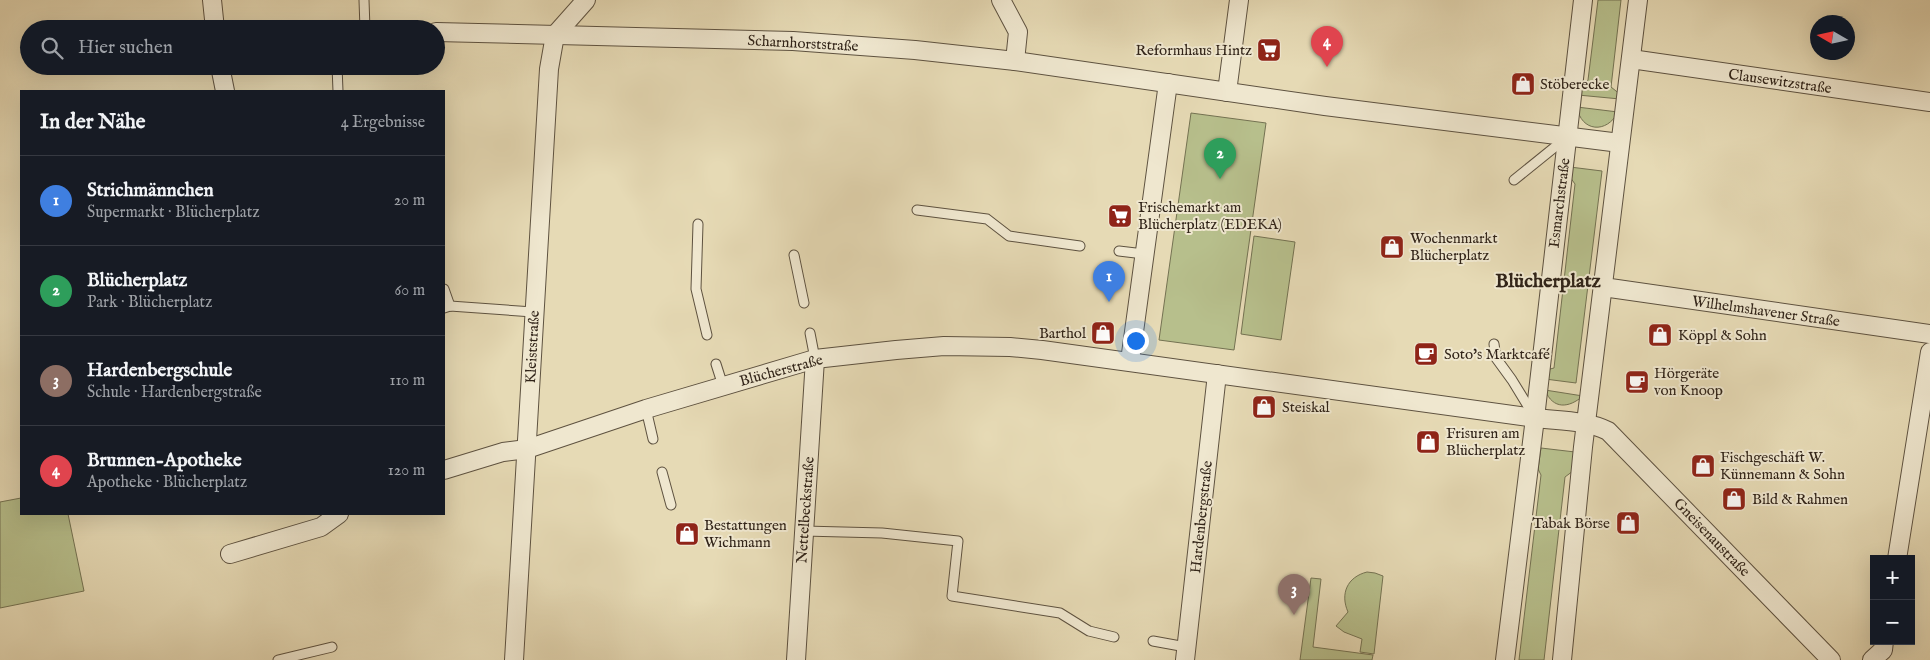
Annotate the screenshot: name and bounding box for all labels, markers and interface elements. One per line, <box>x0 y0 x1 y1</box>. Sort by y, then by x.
north arrow <box>1810 15 1855 60</box>
search box <box>20 20 445 75</box>
pin: 4 <box>1311 26 1343 67</box>
street label: Scharnhorststraße <box>747 31 859 56</box>
icon: search <box>38 34 66 62</box>
text: Hier suchen <box>78 36 173 60</box>
supermarket icon: Reformhaus Hintz <box>1256 37 1282 63</box>
place label: Reformhaus Hintz <box>1136 41 1252 60</box>
street label: Clausewitzstraße <box>1727 65 1833 98</box>
shop icon: Stöberecke <box>1510 71 1536 97</box>
place label: Stöberecke <box>1540 75 1610 94</box>
text: In der Nähe <box>40 109 146 136</box>
text: 4 Ergebnisse <box>341 113 425 133</box>
pin: 2 <box>1204 138 1236 179</box>
street label: Esmarchstraße <box>1545 157 1574 249</box>
text: Strichmännchen <box>87 179 214 203</box>
text: 1 <box>53 191 59 211</box>
text: 20 m <box>394 191 425 211</box>
place label: Frischemarkt am Blücherplatz (EDEKA) <box>1138 198 1282 234</box>
text: Supermarkt · Blücherplatz <box>87 203 260 223</box>
supermarket icon: Frischemarkt am Blücherplatz (EDEKA) <box>1107 203 1133 229</box>
place label: Wochenmarkt Blücherplatz <box>1410 229 1498 265</box>
shop icon: Wochenmarkt Blücherplatz <box>1379 234 1405 260</box>
pin: 1 <box>1093 261 1125 302</box>
text: Blücherplatz <box>87 269 187 293</box>
district label: Blücherplatz <box>1495 269 1602 294</box>
text: 2 <box>52 281 60 301</box>
text: 60 m <box>395 281 425 301</box>
street label: Wilhelmshavener Straße <box>1691 292 1841 331</box>
text: Park · Blücherplatz <box>87 293 212 313</box>
street label: Kleiststraße <box>521 310 544 384</box>
shop icon: Barthol <box>1090 320 1116 346</box>
shop icon: Köppl & Sohn <box>1647 322 1673 348</box>
place label: Barthol <box>1039 324 1087 343</box>
place label: Köppl & Sohn <box>1678 326 1767 345</box>
your location <box>1123 328 1149 354</box>
cafe icon: Soto's Marktcafé <box>1413 341 1439 367</box>
place label: Soto's Marktcafé <box>1444 345 1550 364</box>
street label: Blücherstraße <box>737 350 825 391</box>
text: Hardenbergschule <box>87 359 232 383</box>
place label: Hörgeräte von Knoop <box>1654 364 1723 400</box>
cafe icon: Hörgeräte von Knoop <box>1624 369 1650 395</box>
text: 3 <box>53 371 59 391</box>
text: 110 m <box>389 371 425 391</box>
text: Schule · Hardenbergstraße <box>87 383 262 403</box>
shop icon: Steiskal <box>1251 394 1277 420</box>
place label: Steiskal <box>1282 398 1331 417</box>
place label: Frisuren am Blücherplatz <box>1446 424 1525 460</box>
shop icon: Frisuren am Blücherplatz <box>1415 429 1441 455</box>
place label: Fischgeschäft W. Künnemann & Sohn <box>1720 448 1845 484</box>
text: Brunnen-Apotheke <box>87 449 242 473</box>
shop icon: Fischgeschäft W. Künnemann & Sohn <box>1690 453 1716 479</box>
street label: Nettelbeckstraße <box>792 456 819 564</box>
street label: Hardenbergstraße <box>1186 460 1217 574</box>
text: 4 <box>52 461 60 481</box>
text: 120 m <box>388 461 425 481</box>
text: Apotheke · Blücherplatz <box>87 473 247 493</box>
shop icon: Bild & Rahmen <box>1721 486 1747 512</box>
place label: Bild & Rahmen <box>1752 490 1848 509</box>
street label: Gneisenaustraße <box>1669 494 1754 581</box>
shop icon: Tabak Börse <box>1615 510 1641 536</box>
place label: Tabak Börse <box>1532 514 1610 533</box>
place label: Bestattungen Wichmann <box>704 516 787 552</box>
shop icon: Bestattungen Wichmann <box>674 521 700 547</box>
map controls <box>1870 555 1915 645</box>
button: + <box>1870 555 1915 600</box>
pin: 3 <box>1278 574 1310 615</box>
button: − <box>1870 600 1915 645</box>

